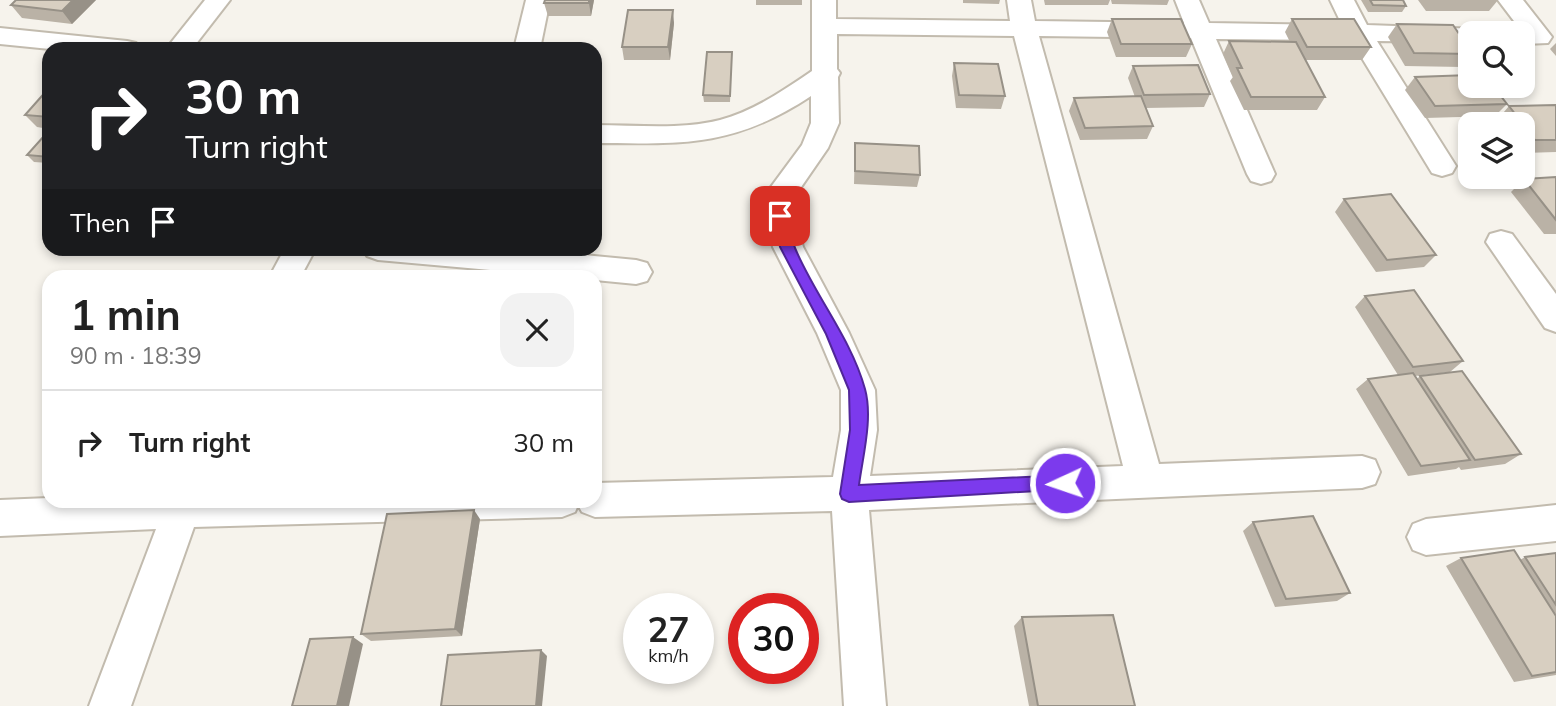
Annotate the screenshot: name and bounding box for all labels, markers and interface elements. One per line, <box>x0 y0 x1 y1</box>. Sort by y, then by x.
map controls <box>1458 21 1535 189</box>
button: search <box>1458 21 1535 98</box>
text: 30 m <box>185 65 301 126</box>
icon: right <box>70 70 161 161</box>
button: layers <box>1458 112 1535 189</box>
text: Turn right <box>185 126 328 166</box>
pin <box>750 186 810 246</box>
icon: arrive <box>761 197 799 235</box>
icon: arrive <box>144 203 182 241</box>
text: Then <box>70 206 130 239</box>
text: 1 min <box>70 288 181 341</box>
button: close <box>500 293 574 367</box>
text: 90 m · 18:39 <box>70 341 202 370</box>
icon: right <box>70 424 108 462</box>
text: Turn right <box>129 426 250 459</box>
text: 30 m <box>513 426 574 459</box>
position arrow <box>1028 446 1102 520</box>
speed limit sign: 30 <box>728 593 819 684</box>
text: 27 <box>647 607 690 651</box>
text: km/h <box>648 644 689 667</box>

